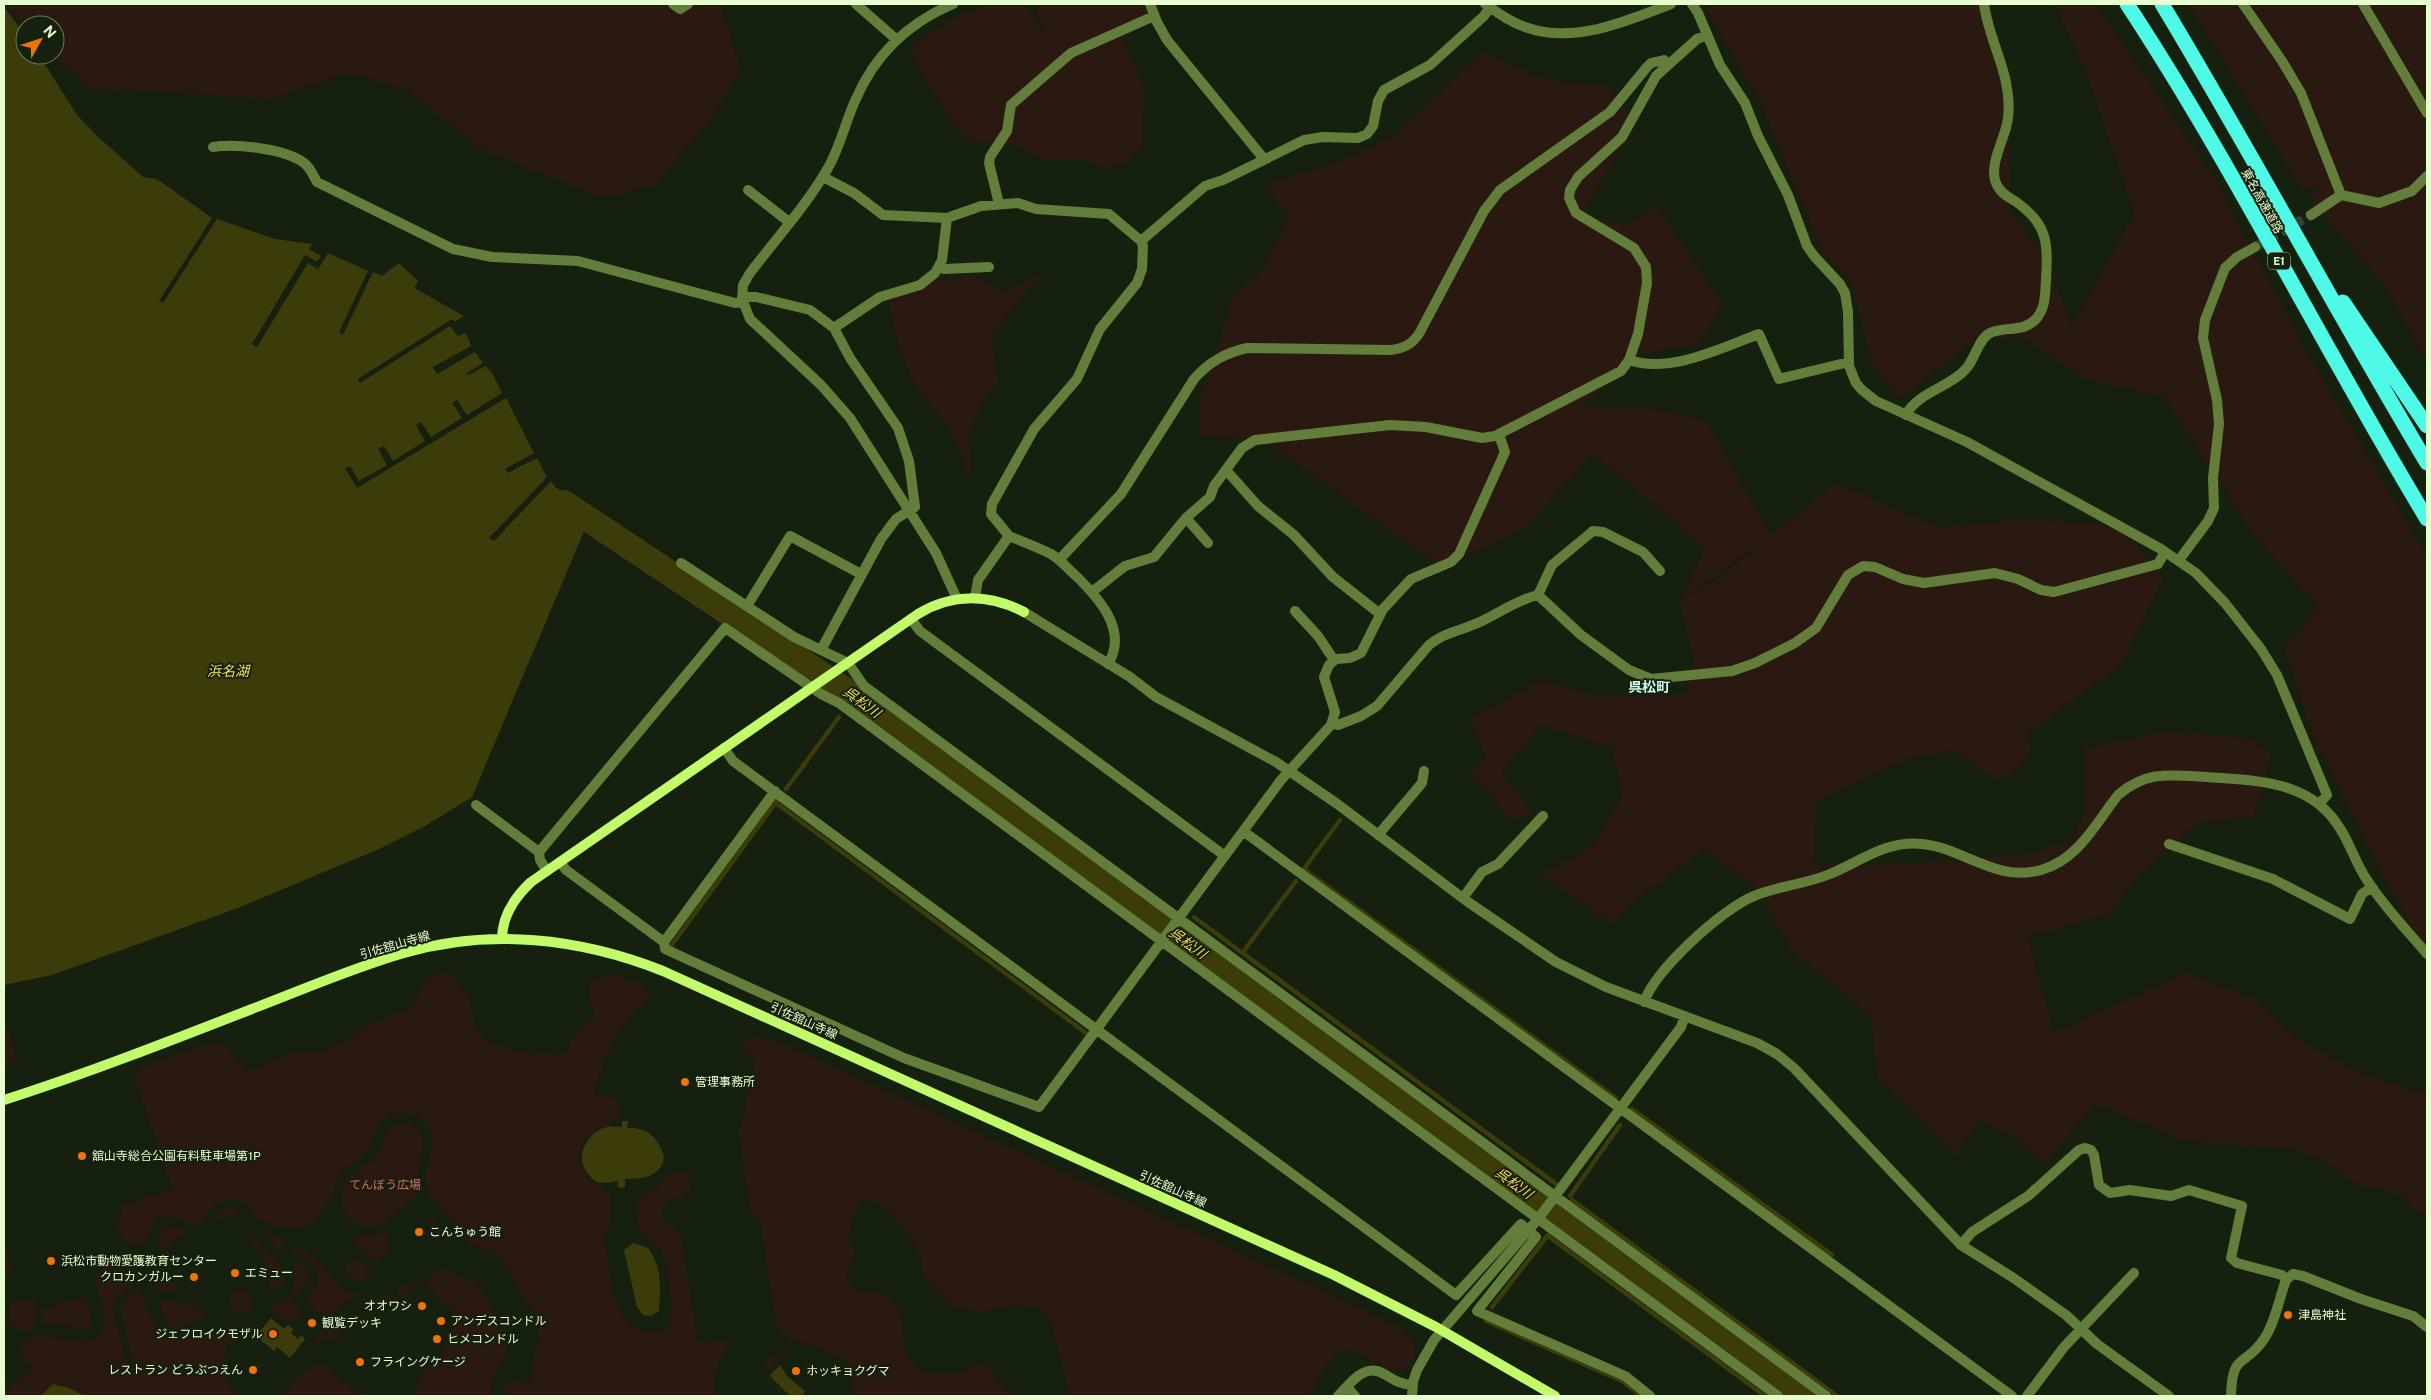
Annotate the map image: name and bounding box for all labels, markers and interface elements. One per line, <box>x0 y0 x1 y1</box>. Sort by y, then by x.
north arrow <box>15 15 65 65</box>
text: N <box>40 22 60 41</box>
street label: 東名高速道路 <box>2238 166 2286 236</box>
road number: E1 <box>2268 252 2290 270</box>
water label: 浜名湖 <box>207 663 251 679</box>
district label: 呉松町 <box>1628 679 1670 695</box>
water label: 呉松川 <box>840 683 885 722</box>
water label: 呉松川 <box>1166 924 1211 963</box>
street label: 引佐舘山寺線 <box>358 928 432 962</box>
street label: 引佐舘山寺線 <box>768 1000 840 1042</box>
place label: 管理事務所 <box>695 1075 755 1089</box>
marker: 管理事務所 <box>679 1076 691 1088</box>
place label: 舘山寺総合公園有料駐車場第1P <box>92 1149 261 1163</box>
marker: 舘山寺総合公園有料駐車場第1P <box>76 1150 88 1162</box>
water label: 呉松川 <box>1492 1164 1537 1203</box>
street label: 引佐舘山寺線 <box>1137 1168 1209 1210</box>
park label: てんぼう広場 <box>349 1178 421 1192</box>
place label: こんちゅう館 <box>429 1225 501 1239</box>
marker: こんちゅう館 <box>413 1226 425 1238</box>
place label: 浜松市動物愛護教育センター <box>61 1254 217 1268</box>
marker: 浜松市動物愛護教育センター <box>45 1255 57 1267</box>
place label: エミュー <box>245 1266 293 1280</box>
marker: エミュー <box>229 1267 241 1279</box>
place label: クロカンガルー <box>100 1270 184 1284</box>
marker: クロカンガルー <box>188 1271 200 1283</box>
place label: オオワシ <box>364 1299 412 1313</box>
marker: オオワシ <box>416 1300 428 1312</box>
place label: 津島神社 <box>2298 1308 2346 1322</box>
marker: 津島神社 <box>2282 1309 2294 1321</box>
place label: アンデスコンドル <box>451 1314 547 1328</box>
marker: アンデスコンドル <box>435 1315 447 1327</box>
place label: 観覧デッキ <box>322 1316 382 1330</box>
marker: 観覧デッキ <box>306 1317 318 1329</box>
place label: ジェフロイクモザル <box>155 1327 263 1341</box>
marker: ジェフロイクモザル <box>267 1328 279 1340</box>
place label: ヒメコンドル <box>447 1332 519 1346</box>
marker: ヒメコンドル <box>431 1333 443 1345</box>
place label: フライングケージ <box>370 1355 466 1369</box>
marker: フライングケージ <box>354 1356 366 1368</box>
place label: レストラン どうぶつえん <box>108 1363 243 1377</box>
marker: レストラン どうぶつえん <box>247 1364 259 1376</box>
place label: ホッキョクグマ <box>806 1364 890 1378</box>
marker: ホッキョクグマ <box>790 1365 802 1377</box>

